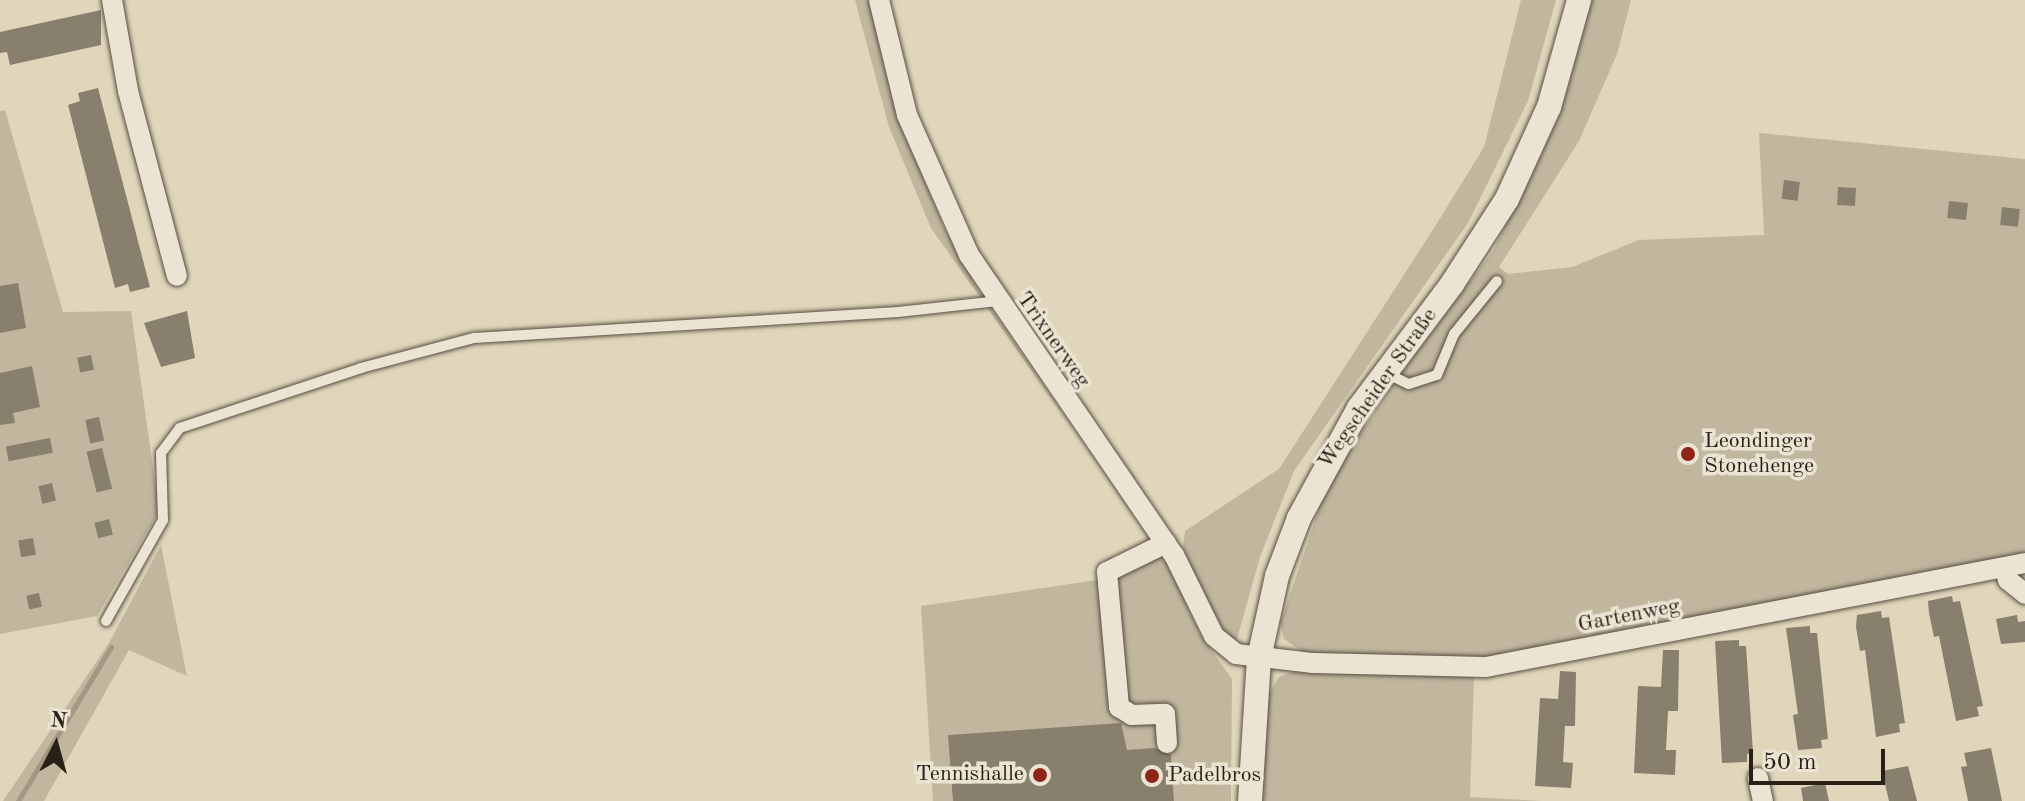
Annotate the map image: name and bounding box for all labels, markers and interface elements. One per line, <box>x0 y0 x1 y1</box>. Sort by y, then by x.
street label: Trixnerweg <box>1010 287 1096 393</box>
street label: Wegscheider Straße <box>1313 304 1443 474</box>
place label: Leondinger Stonehenge <box>1704 428 1814 480</box>
marker: Leondinger Stonehenge <box>1679 445 1697 463</box>
street label: Gartenweg <box>1576 593 1682 639</box>
north arrow <box>16 705 96 785</box>
text: N <box>49 709 68 733</box>
scale bar <box>1753 733 1889 783</box>
text: 50 m <box>1763 751 1817 775</box>
place label: Tennishalle <box>916 762 1024 788</box>
place label: Padelbros <box>1168 763 1261 789</box>
marker: Tennishalle <box>1031 766 1049 784</box>
marker: Padelbros <box>1143 767 1161 785</box>

